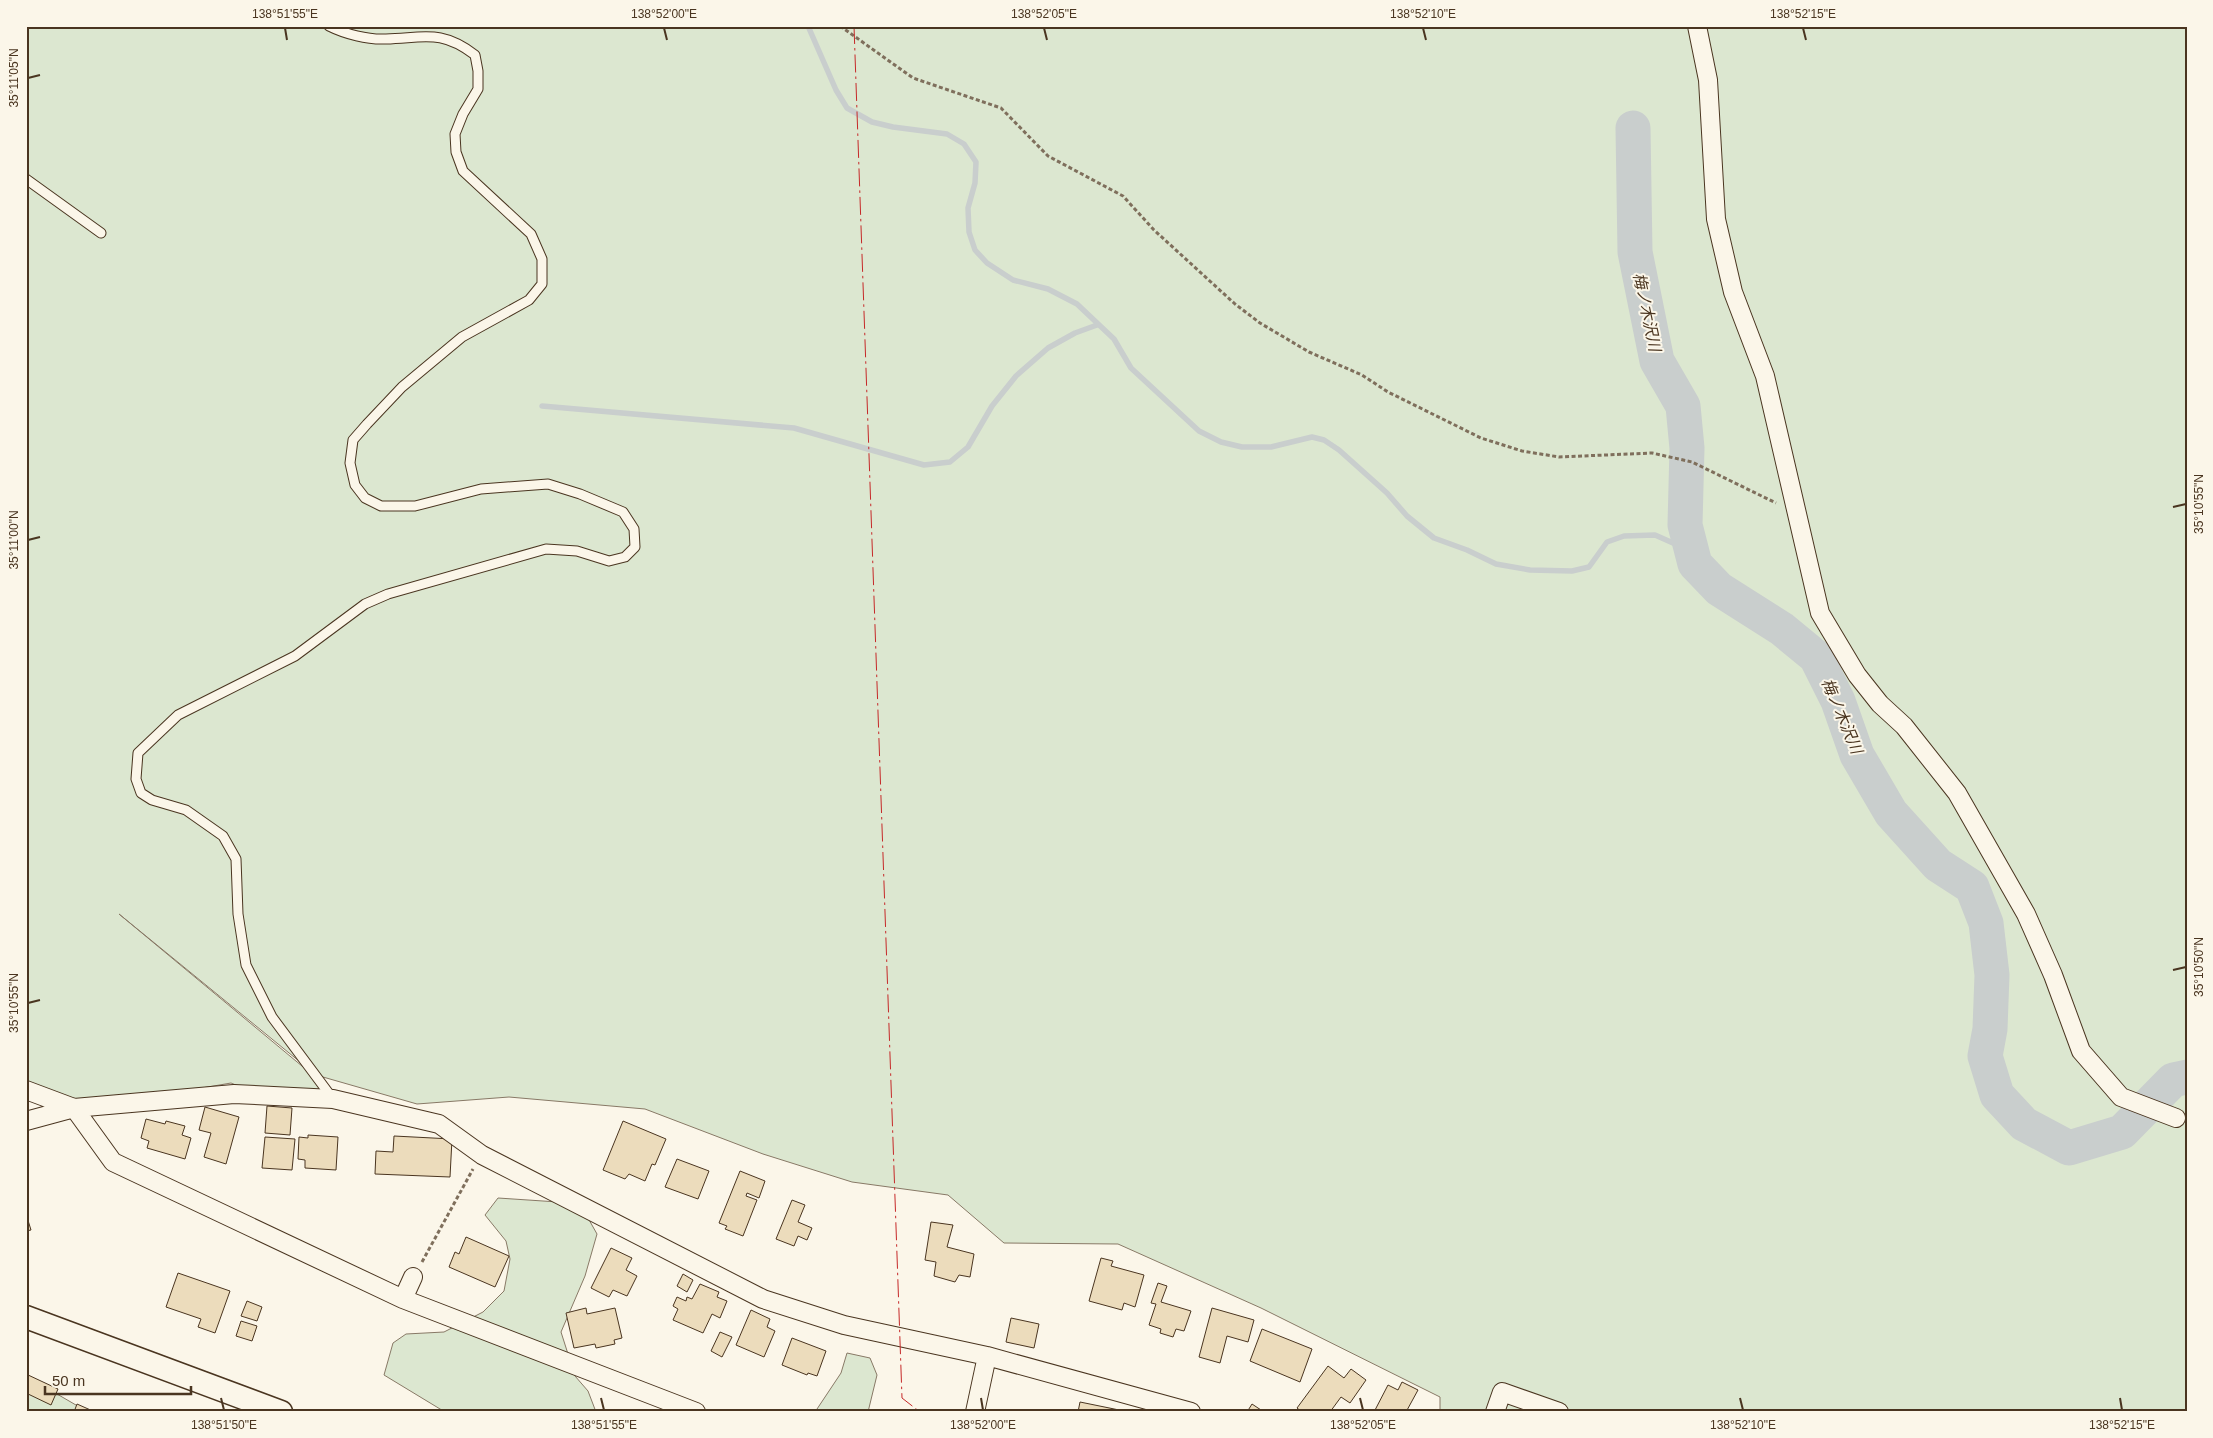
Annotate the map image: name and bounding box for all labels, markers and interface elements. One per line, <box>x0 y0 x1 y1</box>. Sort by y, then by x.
text: 138°51'55"E <box>252 7 318 21</box>
text: 138°52'00"E <box>631 7 697 21</box>
text: 138°52'05"E <box>1011 7 1077 21</box>
text: 138°52'10"E <box>1390 7 1456 21</box>
text: 138°52'15"E <box>1770 7 1836 21</box>
text: 35°11'05"N <box>7 48 21 108</box>
water label: 梅ノ木沢川 <box>1630 271 1664 355</box>
text: 35°10'55"N <box>2192 474 2206 534</box>
text: 35°11'00"N <box>7 510 21 570</box>
water label: 梅ノ木沢川 <box>1819 676 1866 758</box>
text: 35°10'50"N <box>2192 937 2206 997</box>
text: 35°10'55"N <box>7 973 21 1033</box>
scale bar <box>45 1363 191 1395</box>
text: 50 m <box>52 1372 85 1389</box>
text: 138°51'50"E <box>191 1418 257 1432</box>
text: 138°51'55"E <box>571 1418 637 1432</box>
text: 138°52'00"E <box>950 1418 1016 1432</box>
text: 138°52'05"E <box>1330 1418 1396 1432</box>
text: 138°52'10"E <box>1710 1418 1776 1432</box>
text: 138°52'15"E <box>2089 1418 2155 1432</box>

